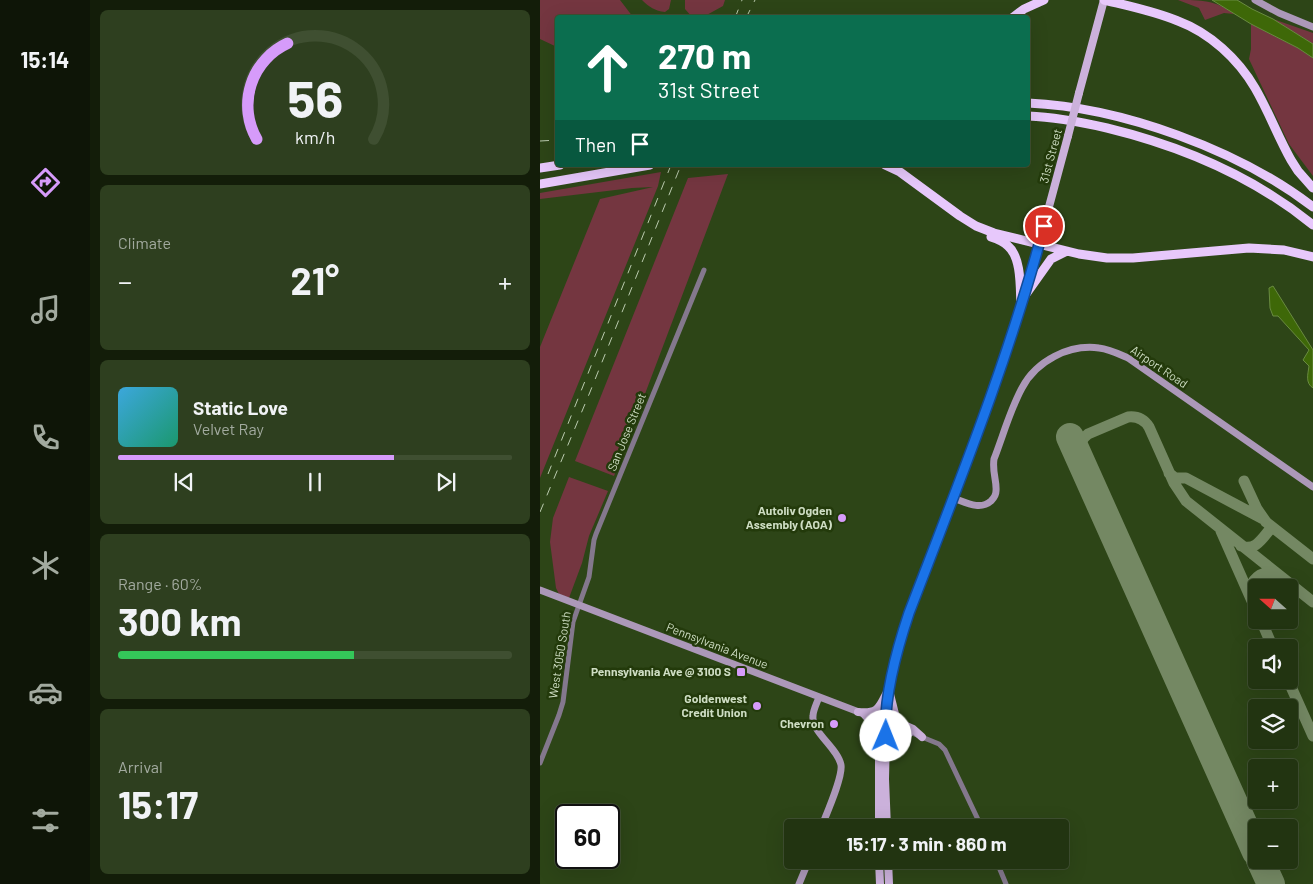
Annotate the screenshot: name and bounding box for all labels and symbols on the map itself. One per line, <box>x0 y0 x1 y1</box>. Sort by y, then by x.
street label: 31st Street <box>1036 127 1064 184</box>
pin <box>1023 205 1065 247</box>
street label: Airport Road <box>1128 342 1191 390</box>
street label: San Jose Street <box>604 391 648 473</box>
place label: Autoliv Ogden Assembly (AOA) <box>746 503 833 531</box>
marker: Autoliv Ogden Assembly (AOA) <box>836 512 848 524</box>
north arrow <box>1248 579 1298 629</box>
street label: West 3050 South <box>545 610 573 699</box>
street label: Pennsylvania Avenue <box>665 619 770 671</box>
place label: Pennsylvania Ave @ 3100 S <box>591 664 731 678</box>
marker: Pennsylvania Ave @ 3100 S <box>735 666 747 678</box>
place label: Goldenwest Credit Union <box>681 691 747 719</box>
marker: Goldenwest Credit Union <box>751 700 763 712</box>
position arrow <box>859 709 911 761</box>
place label: Chevron <box>780 716 824 730</box>
marker: Chevron <box>828 718 840 730</box>
speed limit sign: 60 <box>555 804 620 869</box>

